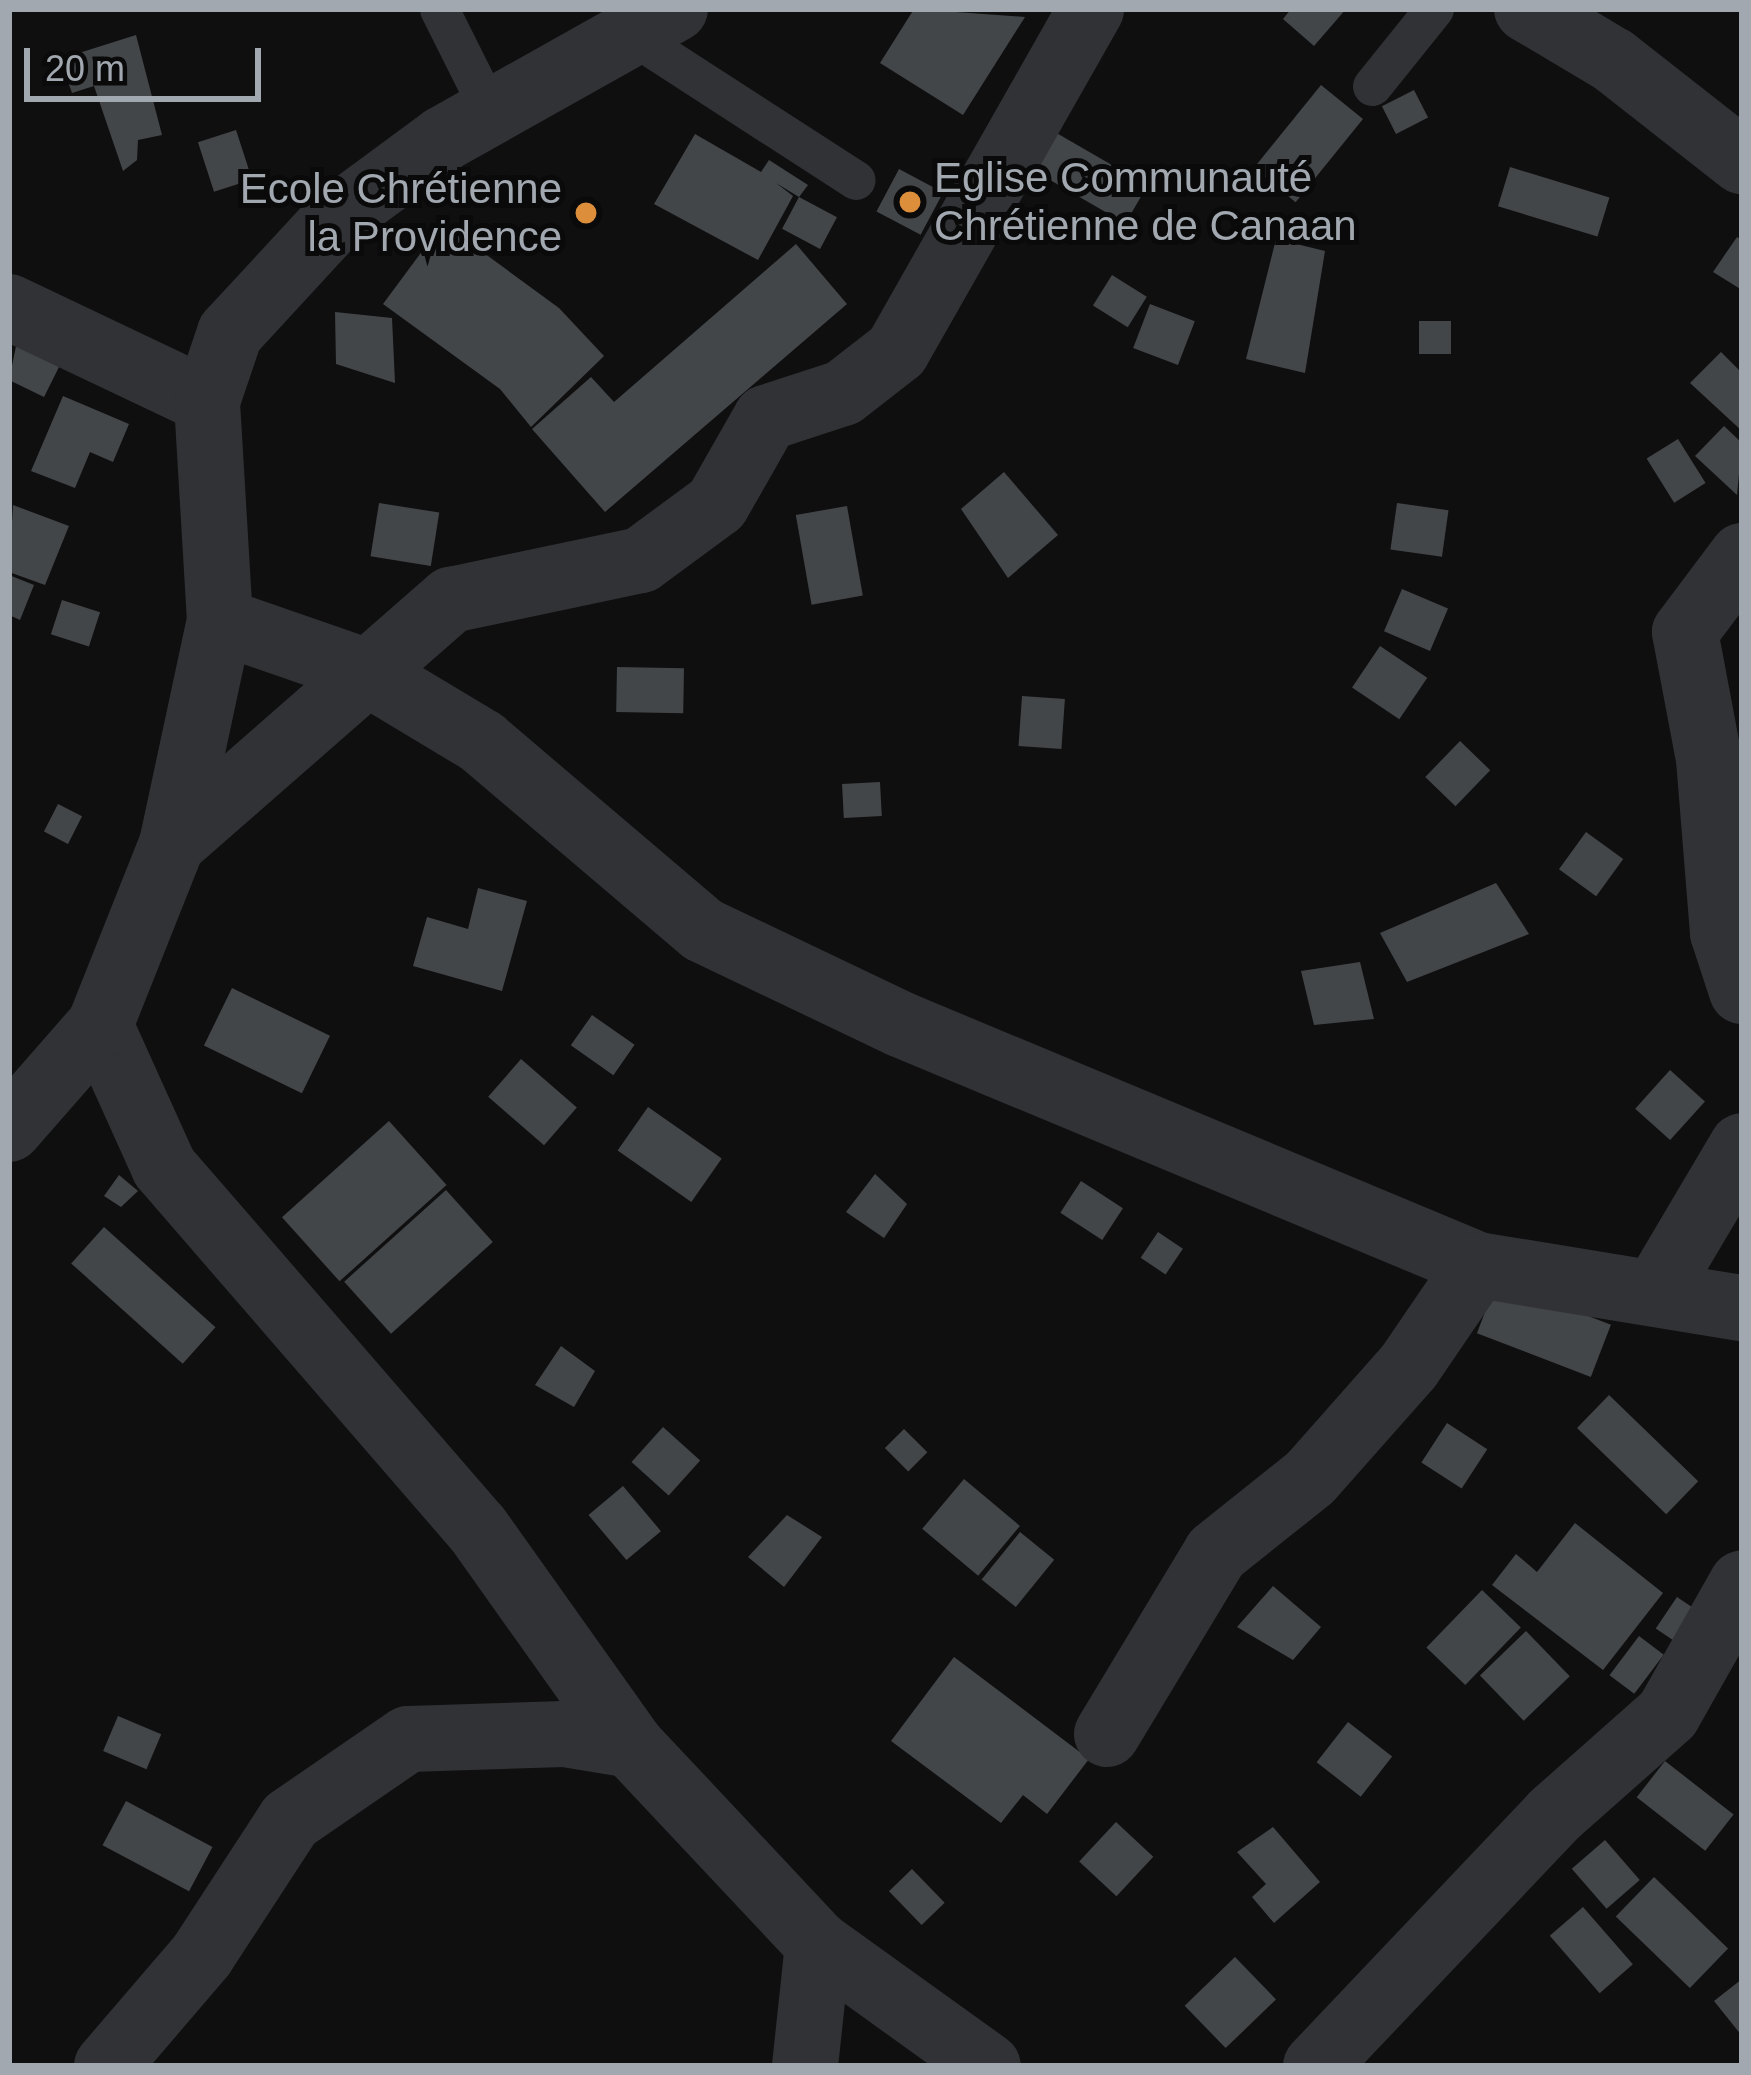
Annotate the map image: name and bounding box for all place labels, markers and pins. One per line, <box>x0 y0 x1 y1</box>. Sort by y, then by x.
place label: Eglise Communauté Chrétienne de Canaan <box>934 153 1357 252</box>
place label: Ecole Chrétienne la Providence <box>240 164 562 262</box>
marker: Eglise Communauté Chrétienne de Canaan <box>897 189 923 215</box>
marker: Ecole Chrétienne la Providence <box>573 200 599 226</box>

